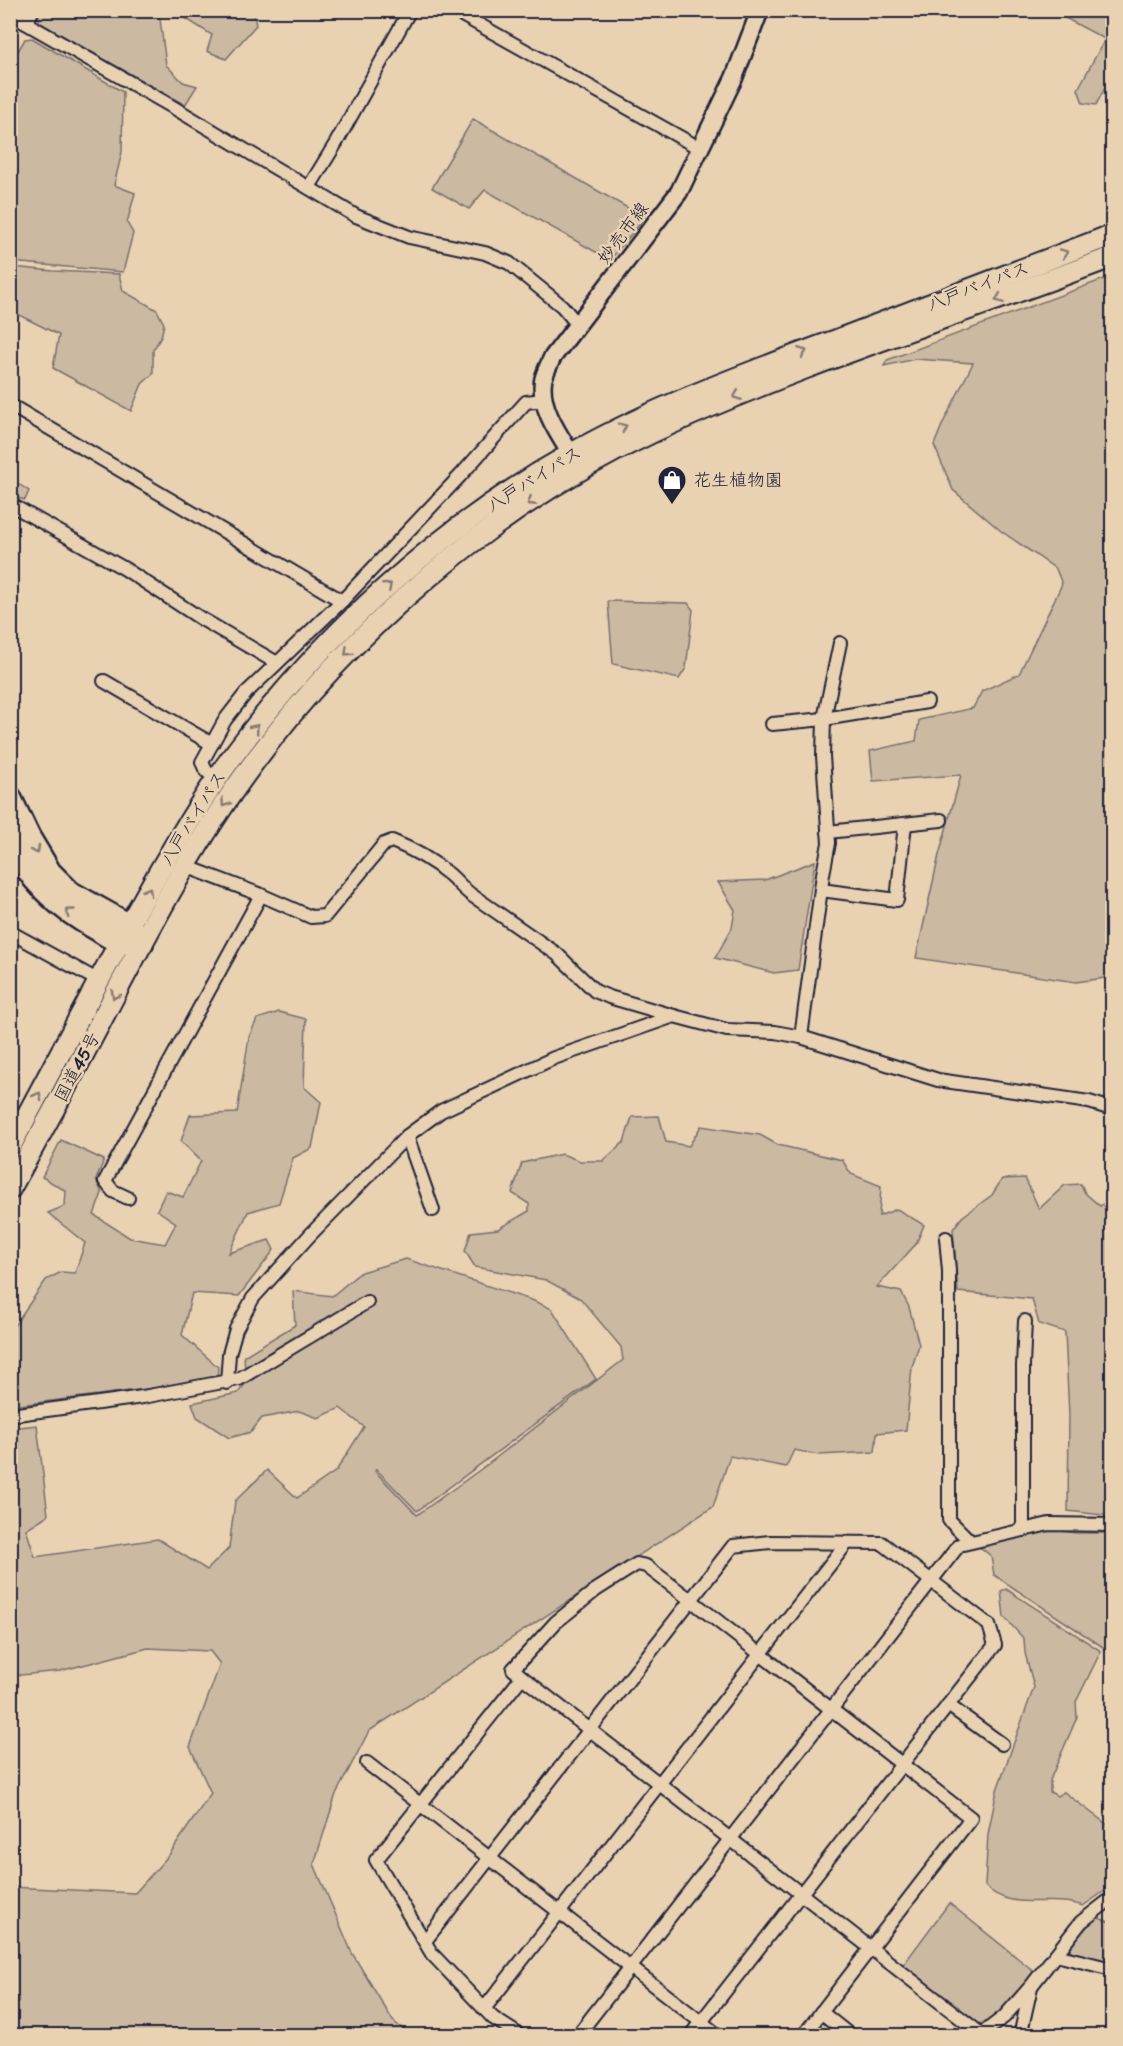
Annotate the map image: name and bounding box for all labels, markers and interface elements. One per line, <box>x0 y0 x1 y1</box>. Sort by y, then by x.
street label: 妙売市線 <box>589 195 657 271</box>
one-way arrow <box>1058 248 1069 261</box>
street label: 八戸バイパス <box>922 252 1034 320</box>
one-way arrow <box>994 292 1005 305</box>
one-way arrow <box>797 347 808 360</box>
one-way arrow <box>732 389 743 401</box>
one-way arrow <box>616 422 627 434</box>
street label: 八戸バイパス <box>480 437 588 521</box>
shop icon: 花生植物園 <box>656 464 688 506</box>
place label: 花生植物園 <box>693 464 783 496</box>
one-way arrow <box>527 495 538 506</box>
one-way arrow <box>382 582 392 593</box>
one-way arrow <box>345 644 356 655</box>
one-way arrow <box>248 724 259 735</box>
street label: 八戸バイパス <box>151 764 235 872</box>
one-way arrow <box>221 796 232 807</box>
one-way arrow <box>29 844 40 854</box>
one-way arrow <box>141 887 152 897</box>
one-way arrow <box>65 908 76 919</box>
one-way arrow <box>111 989 122 999</box>
street label: 国道45号 <box>45 1026 109 1108</box>
one-way arrow <box>31 1091 42 1102</box>

